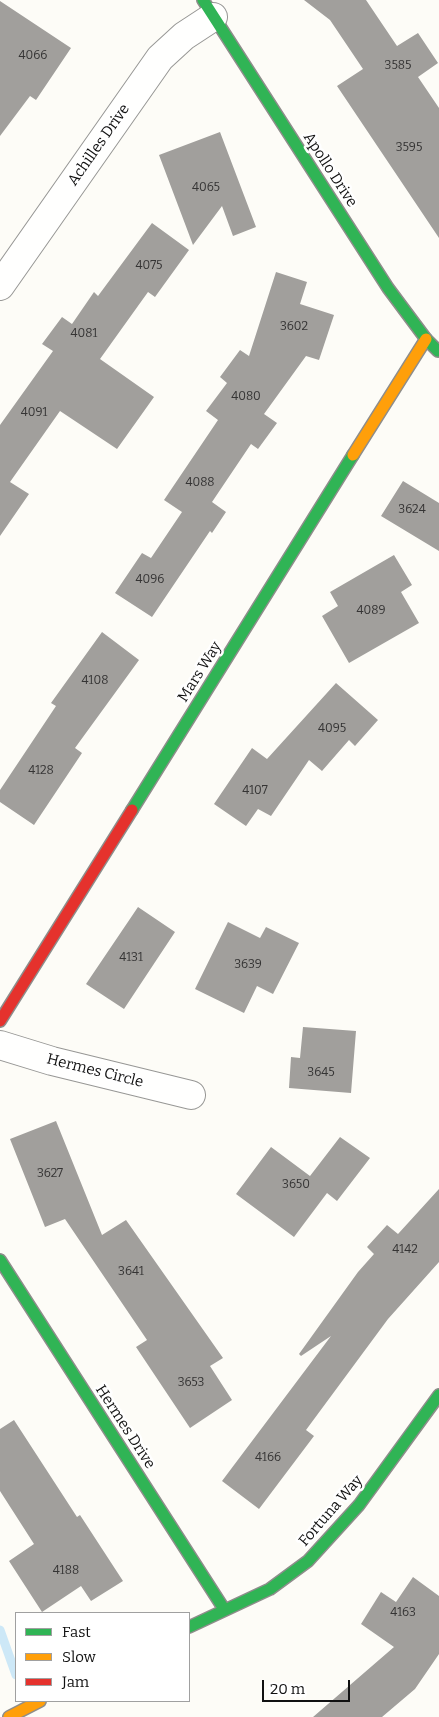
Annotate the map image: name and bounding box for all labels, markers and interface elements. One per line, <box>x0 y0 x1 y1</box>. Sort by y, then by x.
house number: 4066 <box>19 49 47 63</box>
house number: 3585 <box>385 59 411 73</box>
street label: Achilles Drive <box>64 101 134 189</box>
street label: Apollo Drive <box>299 129 361 211</box>
house number: 3595 <box>396 141 422 155</box>
house number: 4065 <box>192 181 220 195</box>
house number: 4075 <box>136 259 162 273</box>
house number: 3602 <box>280 320 308 334</box>
house number: 4081 <box>71 327 97 341</box>
house number: 4080 <box>231 390 261 404</box>
house number: 4091 <box>21 406 47 420</box>
house number: 4088 <box>185 476 215 490</box>
house number: 3624 <box>398 503 426 517</box>
house number: 4096 <box>136 573 164 587</box>
house number: 4089 <box>357 604 385 618</box>
street label: Mars Way <box>174 639 226 705</box>
house number: 4108 <box>82 674 108 688</box>
house number: 4095 <box>318 722 346 736</box>
house number: 4128 <box>28 764 54 778</box>
house number: 4107 <box>242 784 268 798</box>
house number: 4131 <box>119 951 143 965</box>
house number: 3639 <box>234 958 262 972</box>
street label: Hermes Circle <box>45 1050 145 1092</box>
house number: 3645 <box>307 1066 335 1080</box>
house number: 3627 <box>37 1167 63 1181</box>
house number: 3650 <box>282 1178 310 1192</box>
house number: 4142 <box>392 1243 418 1257</box>
house number: 3641 <box>118 1265 144 1279</box>
house number: 3653 <box>178 1376 204 1390</box>
street label: Hermes Drive <box>91 1382 159 1472</box>
house number: 4166 <box>255 1451 281 1465</box>
street label: Fortuna Way <box>295 1472 367 1550</box>
house number: 4188 <box>53 1564 79 1578</box>
house number: 4163 <box>390 1606 416 1620</box>
legend <box>15 1612 190 1702</box>
text: Fast <box>62 1623 91 1641</box>
text: Slow <box>62 1648 96 1666</box>
scale bar <box>264 1670 352 1702</box>
text: Jam <box>62 1673 89 1691</box>
text: 20 m <box>270 1680 305 1698</box>

